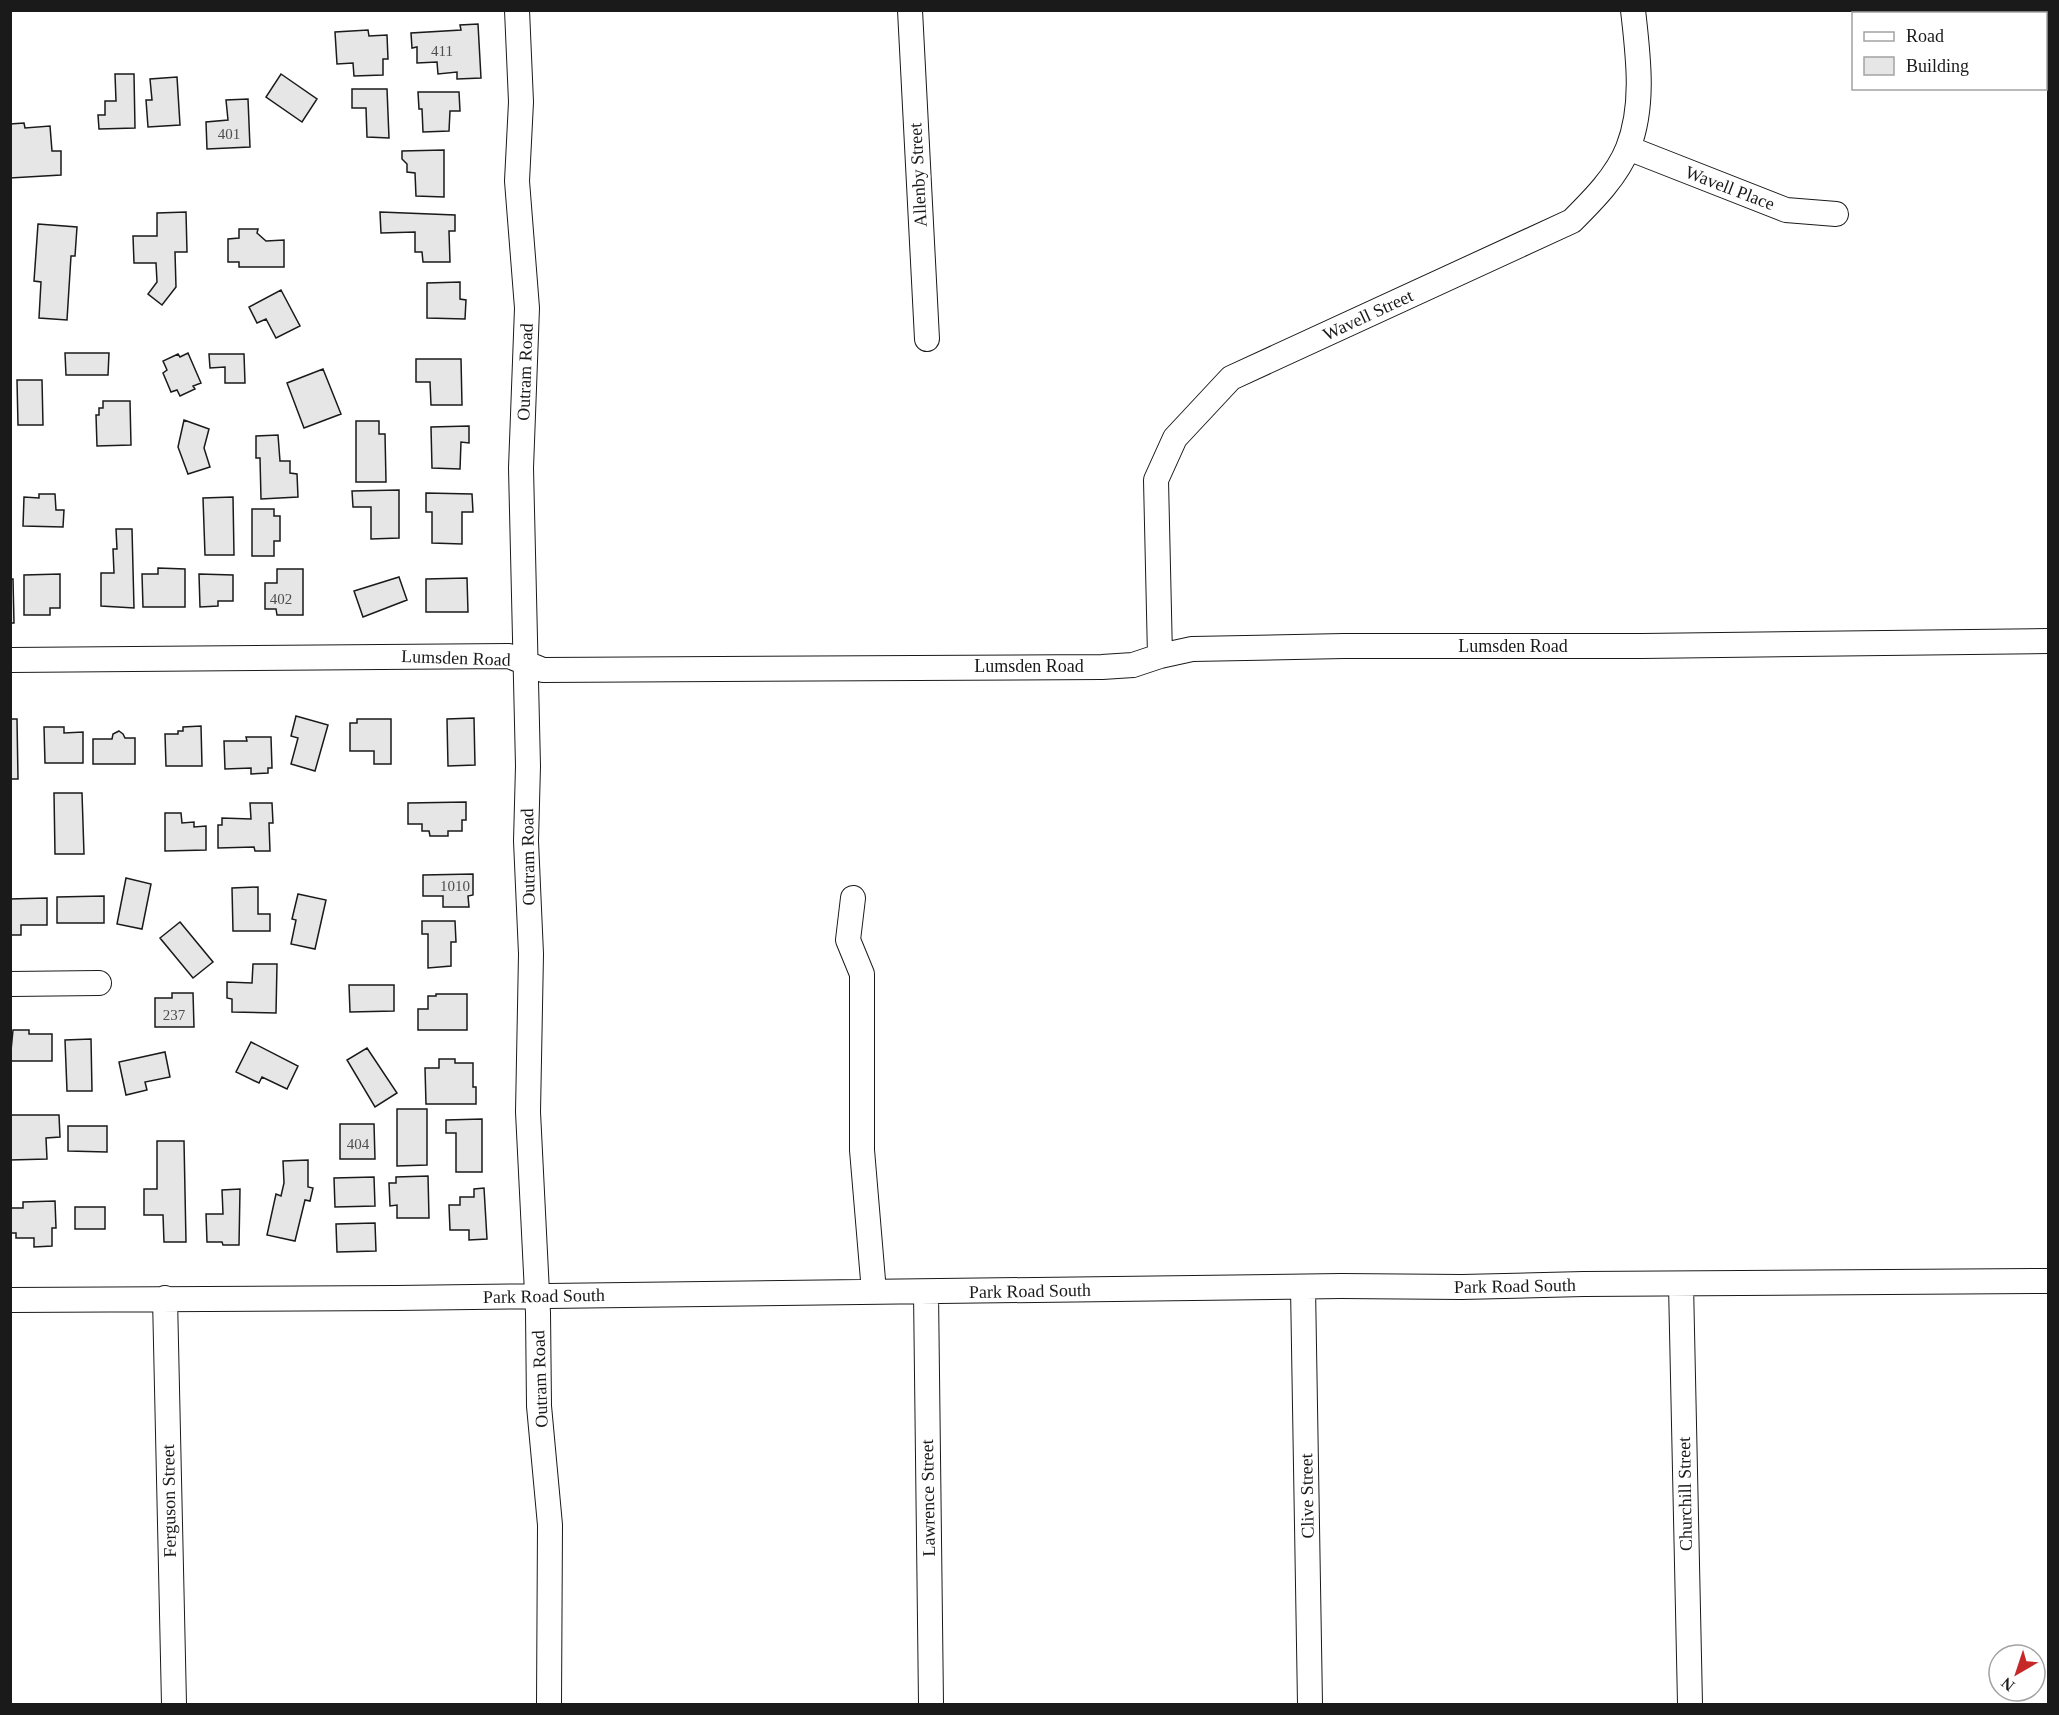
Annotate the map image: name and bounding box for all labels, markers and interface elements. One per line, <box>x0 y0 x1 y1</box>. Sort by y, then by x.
legend <box>1852 12 2047 90</box>
text: Road <box>1906 26 1944 46</box>
house number: 411 <box>431 43 453 59</box>
text: Building <box>1906 56 1969 76</box>
street label: Allenby Street <box>905 122 931 228</box>
house number: 401 <box>218 126 240 142</box>
street label: Wavell Place <box>1683 162 1777 214</box>
street label: Wavell Street <box>1320 285 1416 345</box>
street label: Outram Road <box>513 323 537 421</box>
house number: 402 <box>270 591 292 607</box>
street label: Lumsden Road <box>1458 636 1568 656</box>
street label: Lumsden Road <box>401 646 511 670</box>
street label: Lumsden Road <box>974 656 1084 676</box>
street label: Outram Road <box>517 808 539 906</box>
house number: 1010 <box>440 878 470 894</box>
house number: 237 <box>163 1007 186 1023</box>
house number: 404 <box>347 1136 370 1152</box>
street label: Park Road South <box>1454 1275 1576 1297</box>
street label: Park Road South <box>969 1280 1091 1302</box>
street label: Park Road South <box>483 1285 605 1307</box>
street label: Outram Road <box>528 1330 552 1428</box>
street label: Churchill Street <box>1674 1437 1696 1551</box>
street label: Lawrence Street <box>917 1439 939 1557</box>
street label: Ferguson Street <box>158 1444 180 1558</box>
street label: Clive Street <box>1296 1453 1318 1539</box>
north arrow <box>1987 1643 2047 1703</box>
text: N <box>1998 1674 2018 1695</box>

